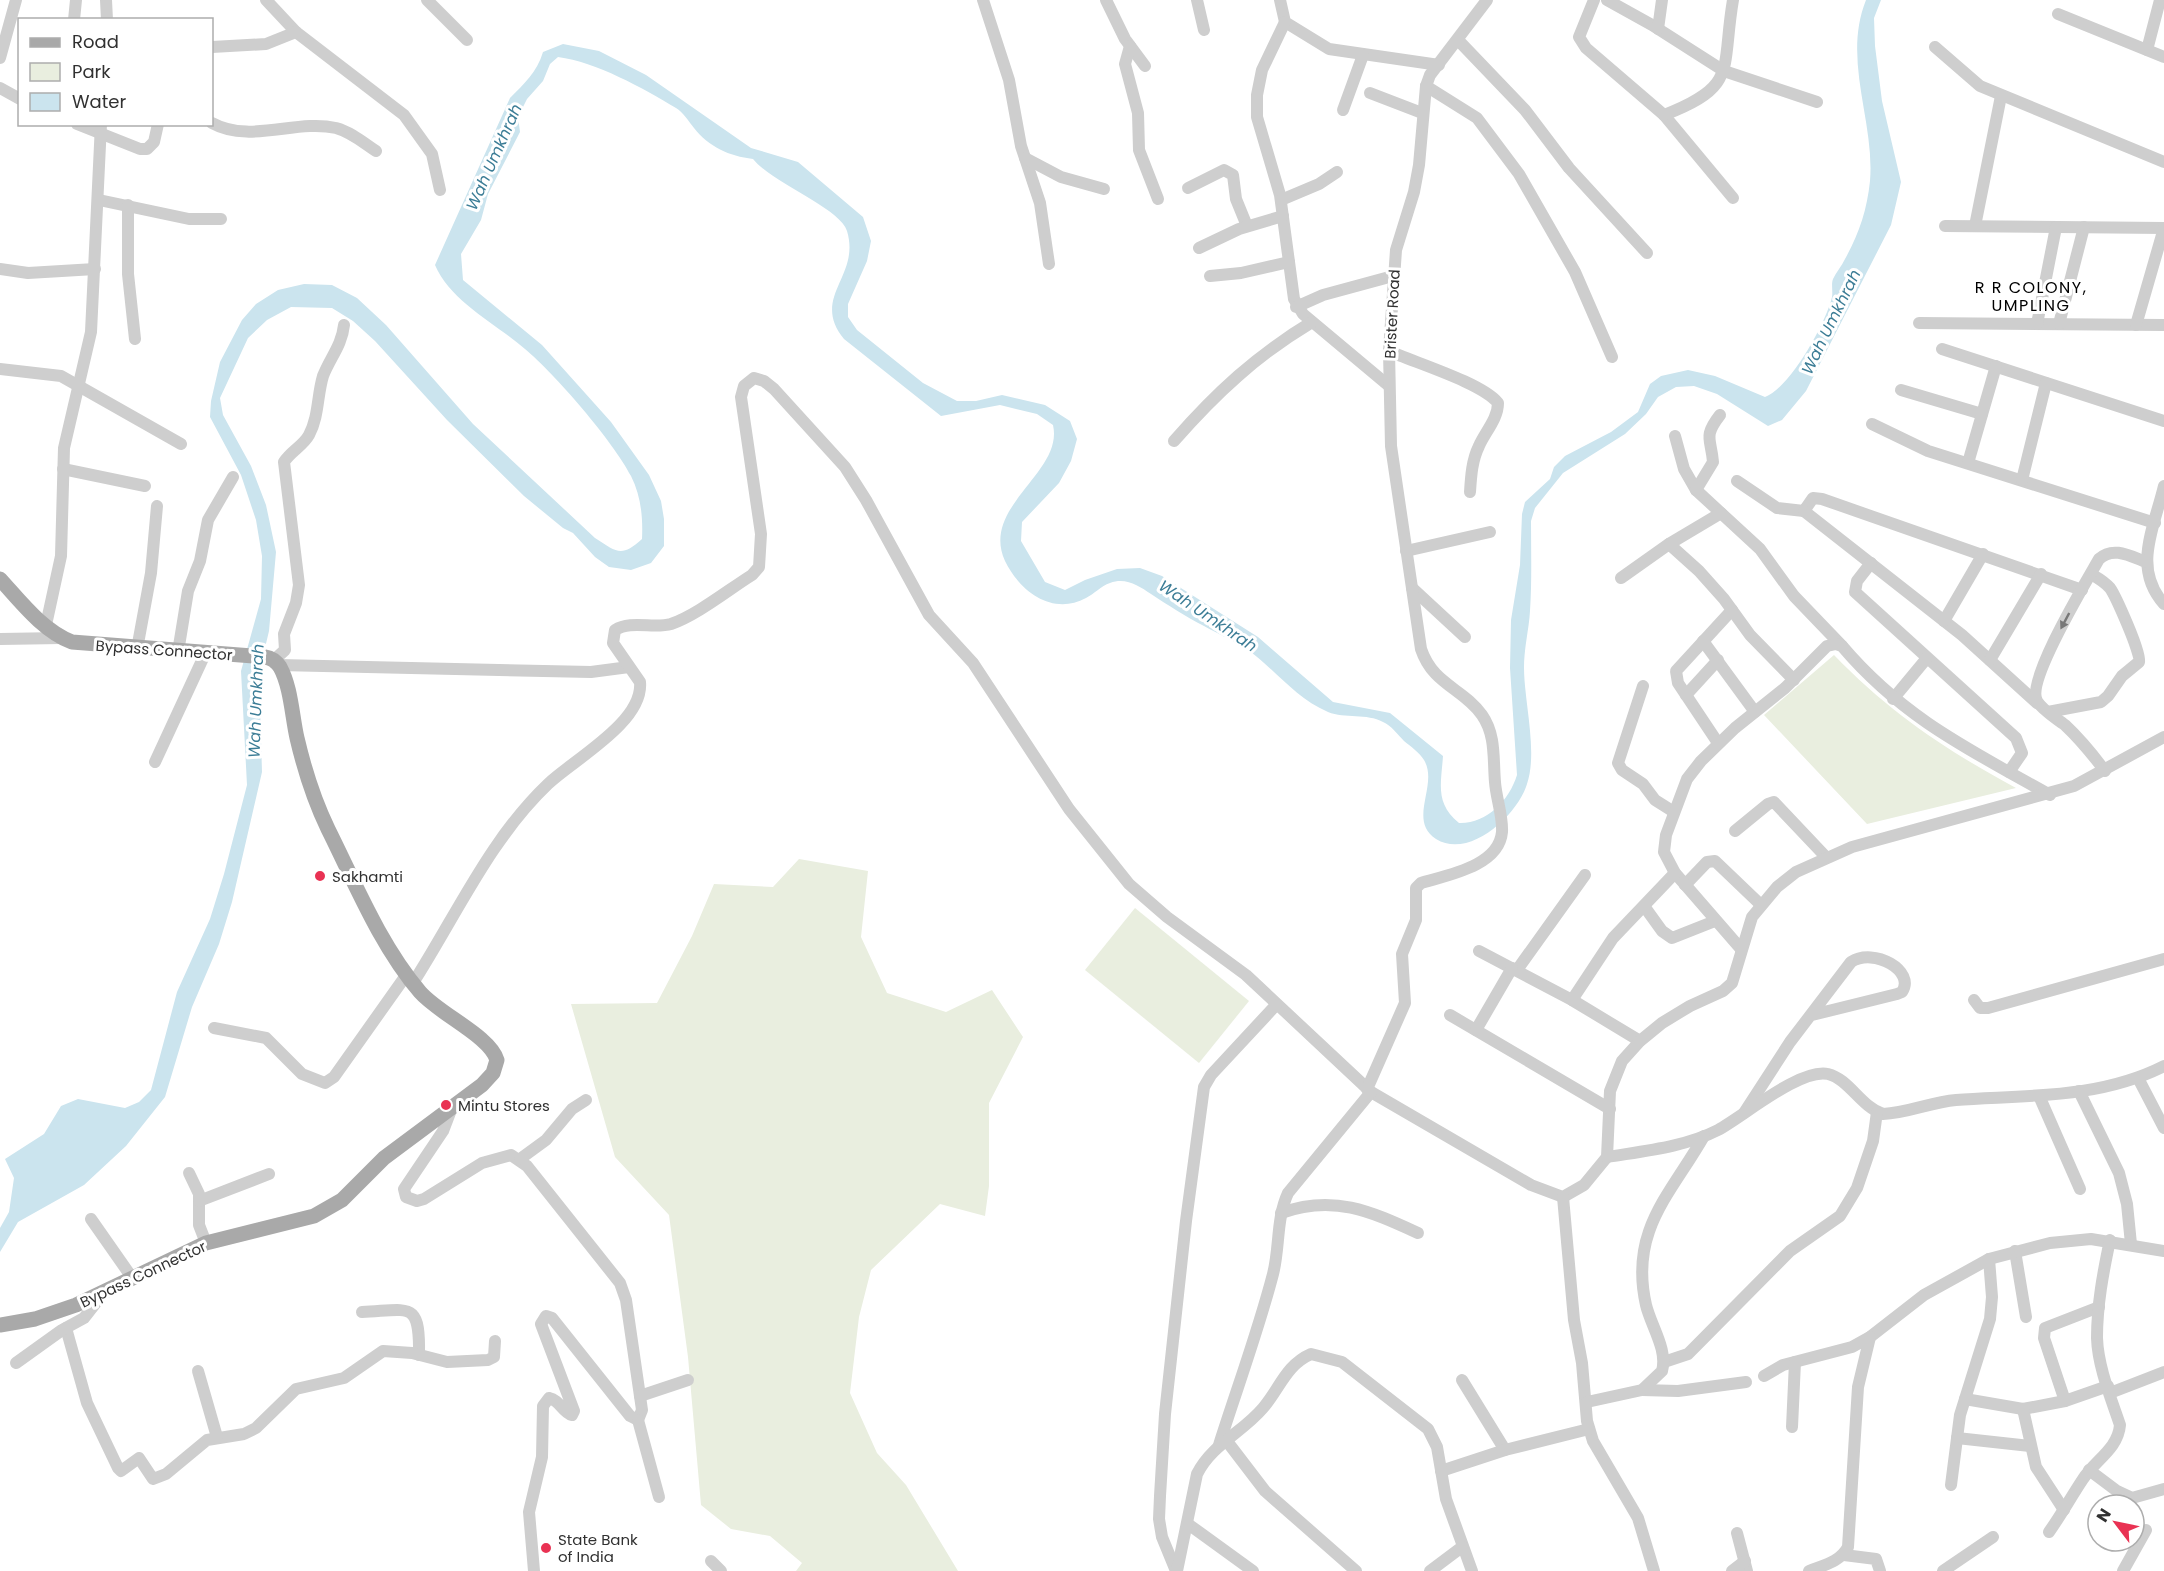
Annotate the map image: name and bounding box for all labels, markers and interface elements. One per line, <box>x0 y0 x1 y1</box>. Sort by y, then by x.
legend <box>18 18 213 126</box>
text: Road <box>72 29 119 54</box>
text: Park <box>72 59 111 84</box>
text: Water <box>72 89 126 114</box>
water label: Wah Umkhrah <box>460 100 528 214</box>
water label: Wah Umkhrah <box>1796 266 1866 378</box>
street label: Brister Road <box>1379 269 1405 359</box>
district label: R R COLONY, UMPLING <box>1975 276 2087 317</box>
water label: Wah Umkhrah <box>1154 575 1262 657</box>
one-way arrow <box>2060 613 2070 630</box>
street label: Bypass Connector <box>95 635 233 665</box>
water label: Wah Umkhrah <box>243 644 269 758</box>
place label: Sakhamti <box>332 866 403 887</box>
marker: Sakhamti <box>313 869 327 883</box>
place label: Mintu Stores <box>458 1095 550 1116</box>
marker: Mintu Stores <box>439 1098 453 1112</box>
street label: Bypass Connector <box>76 1235 210 1312</box>
north arrow <box>2086 1493 2146 1553</box>
text: N <box>2091 1504 2117 1527</box>
place label: State Bank of India <box>558 1529 638 1567</box>
marker: State Bank of India <box>539 1541 553 1555</box>

